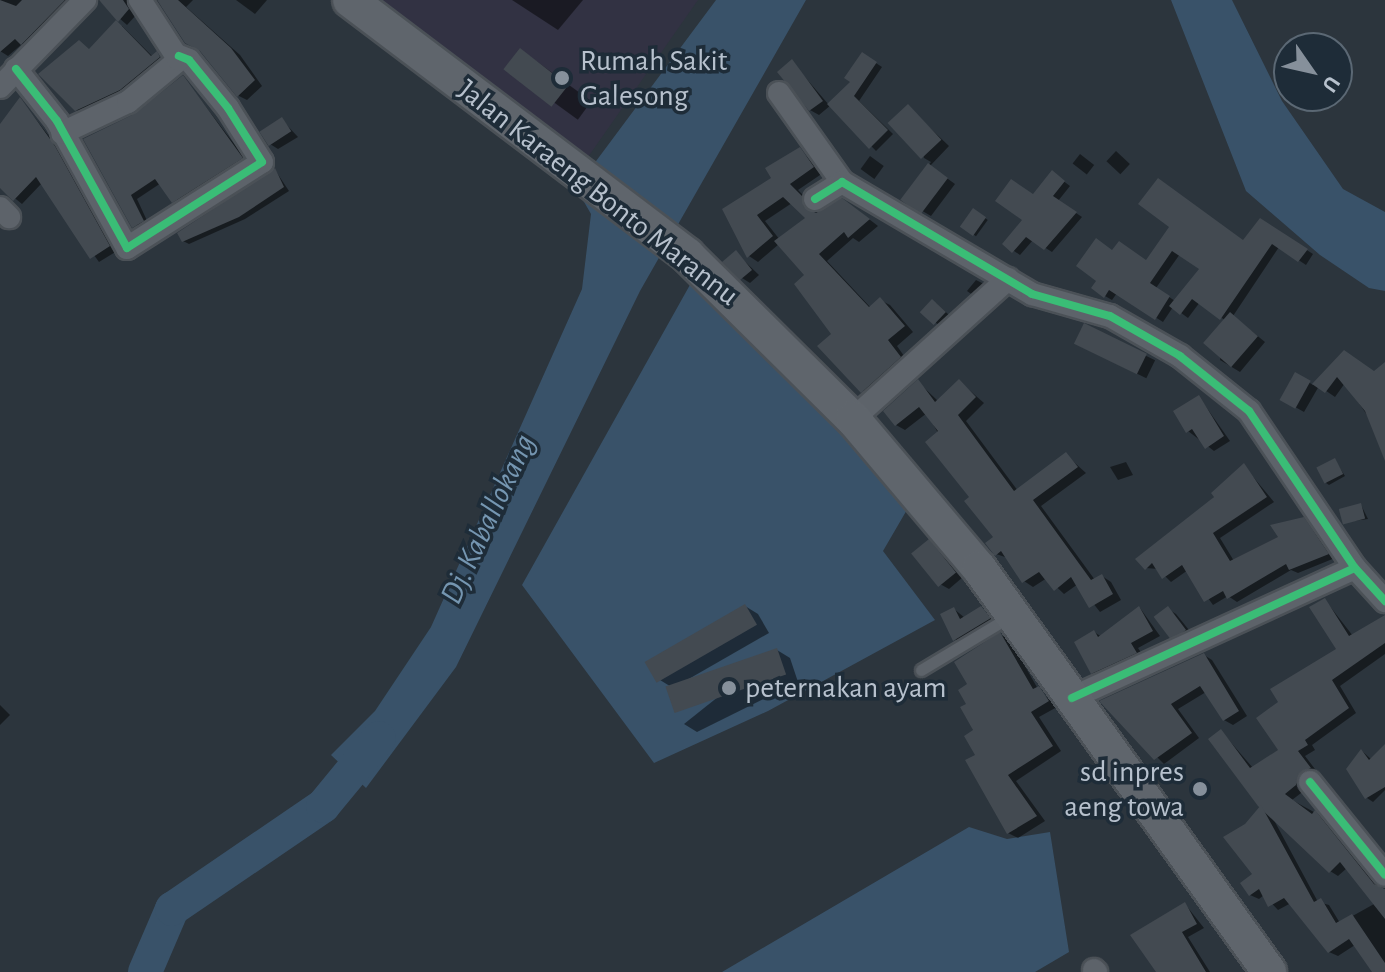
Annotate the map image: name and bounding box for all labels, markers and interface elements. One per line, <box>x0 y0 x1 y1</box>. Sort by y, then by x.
north arrow <box>1273 32 1353 112</box>
place label: Rumah Sakit Galesong <box>580 43 727 114</box>
marker: Rumah Sakit Galesong <box>551 67 573 89</box>
street label: Jalan Karaeng Bonto Marannu <box>451 72 745 314</box>
text: U <box>1318 72 1344 96</box>
water label: Dj. Kaballokang <box>432 428 544 610</box>
place label: peternakan ayam <box>745 670 947 706</box>
marker: peternakan ayam <box>720 679 738 697</box>
place label: sd inpres aeng towa <box>1064 754 1184 824</box>
marker: sd inpres aeng towa <box>1191 780 1209 798</box>

